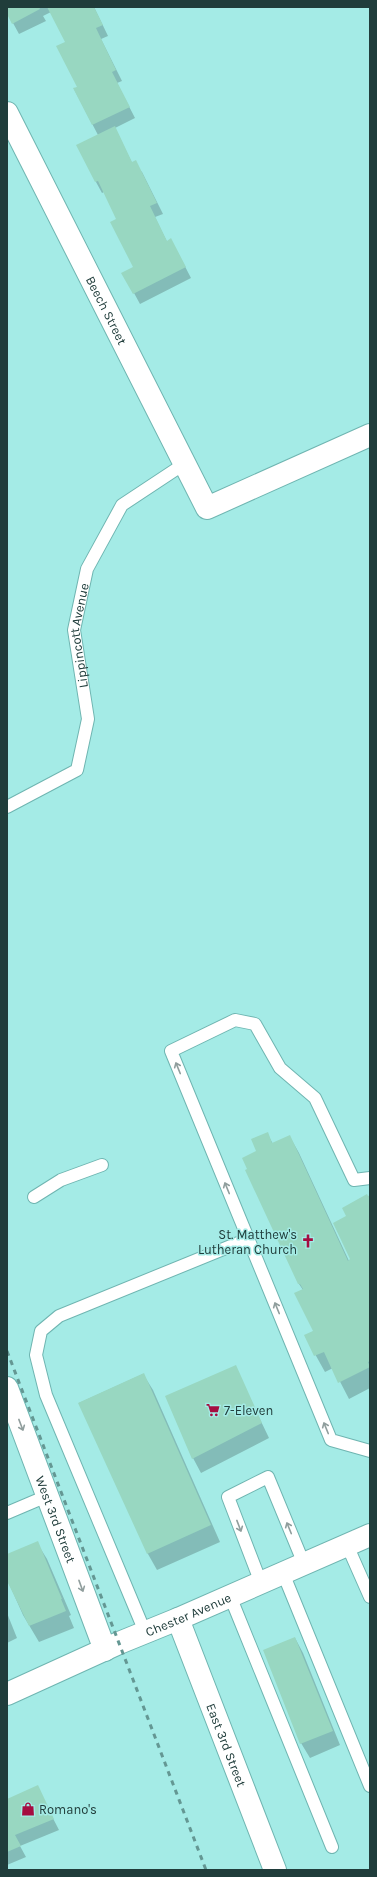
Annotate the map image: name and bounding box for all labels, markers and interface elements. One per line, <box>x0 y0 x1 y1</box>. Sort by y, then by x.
street label: Beech Street <box>83 273 130 347</box>
street label: Lippincott Avenue <box>66 581 91 689</box>
one-way arrow <box>173 1062 181 1074</box>
one-way arrow <box>223 1183 230 1195</box>
place label: St. Matthew's Lutheran Church <box>198 1227 297 1257</box>
church icon: St. Matthew's Lutheran Church <box>300 1233 316 1249</box>
one-way arrow <box>272 1303 280 1315</box>
supermarket icon: 7-Eleven <box>205 1402 221 1418</box>
place label: 7-Eleven <box>224 1403 273 1418</box>
one-way arrow <box>17 1418 25 1430</box>
one-way arrow <box>322 1423 330 1435</box>
street label: West 3rd Street <box>33 1474 79 1565</box>
one-way arrow <box>235 1519 243 1531</box>
one-way arrow <box>285 1522 292 1534</box>
one-way arrow <box>77 1579 85 1591</box>
street label: Chester Avenue <box>143 1589 234 1639</box>
street label: East 3rd Street <box>204 1701 250 1789</box>
shop icon: Romano's <box>20 1801 36 1817</box>
place label: Romano's <box>39 1802 97 1817</box>

